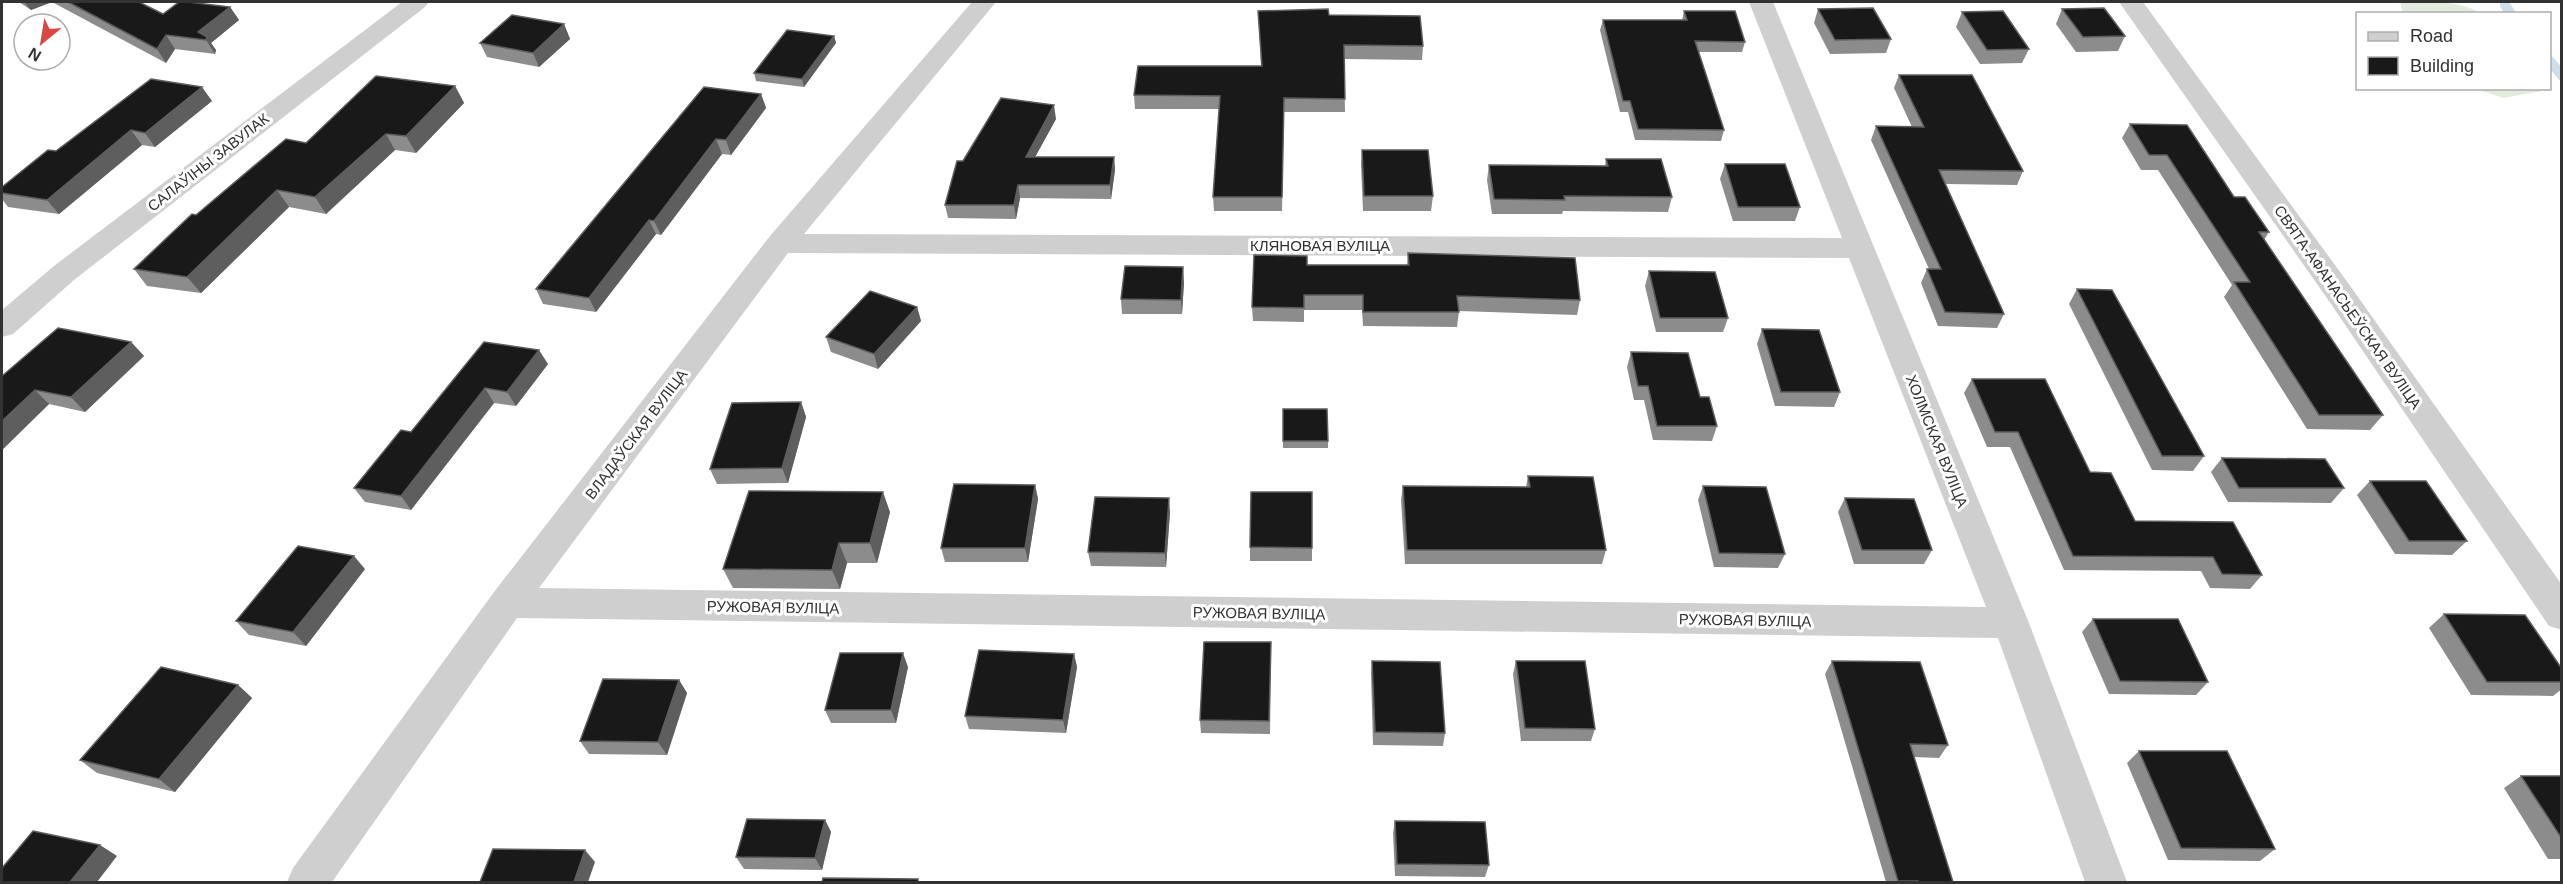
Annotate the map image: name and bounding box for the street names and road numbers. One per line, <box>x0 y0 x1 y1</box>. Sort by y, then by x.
street label: САЛАЎІНЫ ЗАВУЛАК <box>144 109 272 215</box>
street label: СВЯТА-АФАНАСЬЕЎСКАЯ ВУЛІЦА <box>2271 202 2425 412</box>
street label: КЛЯНОВАЯ ВУЛІЦА <box>1250 237 1390 254</box>
street label: ВЛАДАЎСКАЯ ВУЛІЦА <box>582 366 690 502</box>
street label: ХОЛМСКАЯ ВУЛІЦА <box>1903 372 1971 510</box>
street label: РУЖОВАЯ ВУЛІЦА <box>707 597 839 617</box>
street label: РУЖОВАЯ ВУЛІЦА <box>1193 603 1325 623</box>
street label: РУЖОВАЯ ВУЛІЦА <box>1679 610 1811 630</box>

